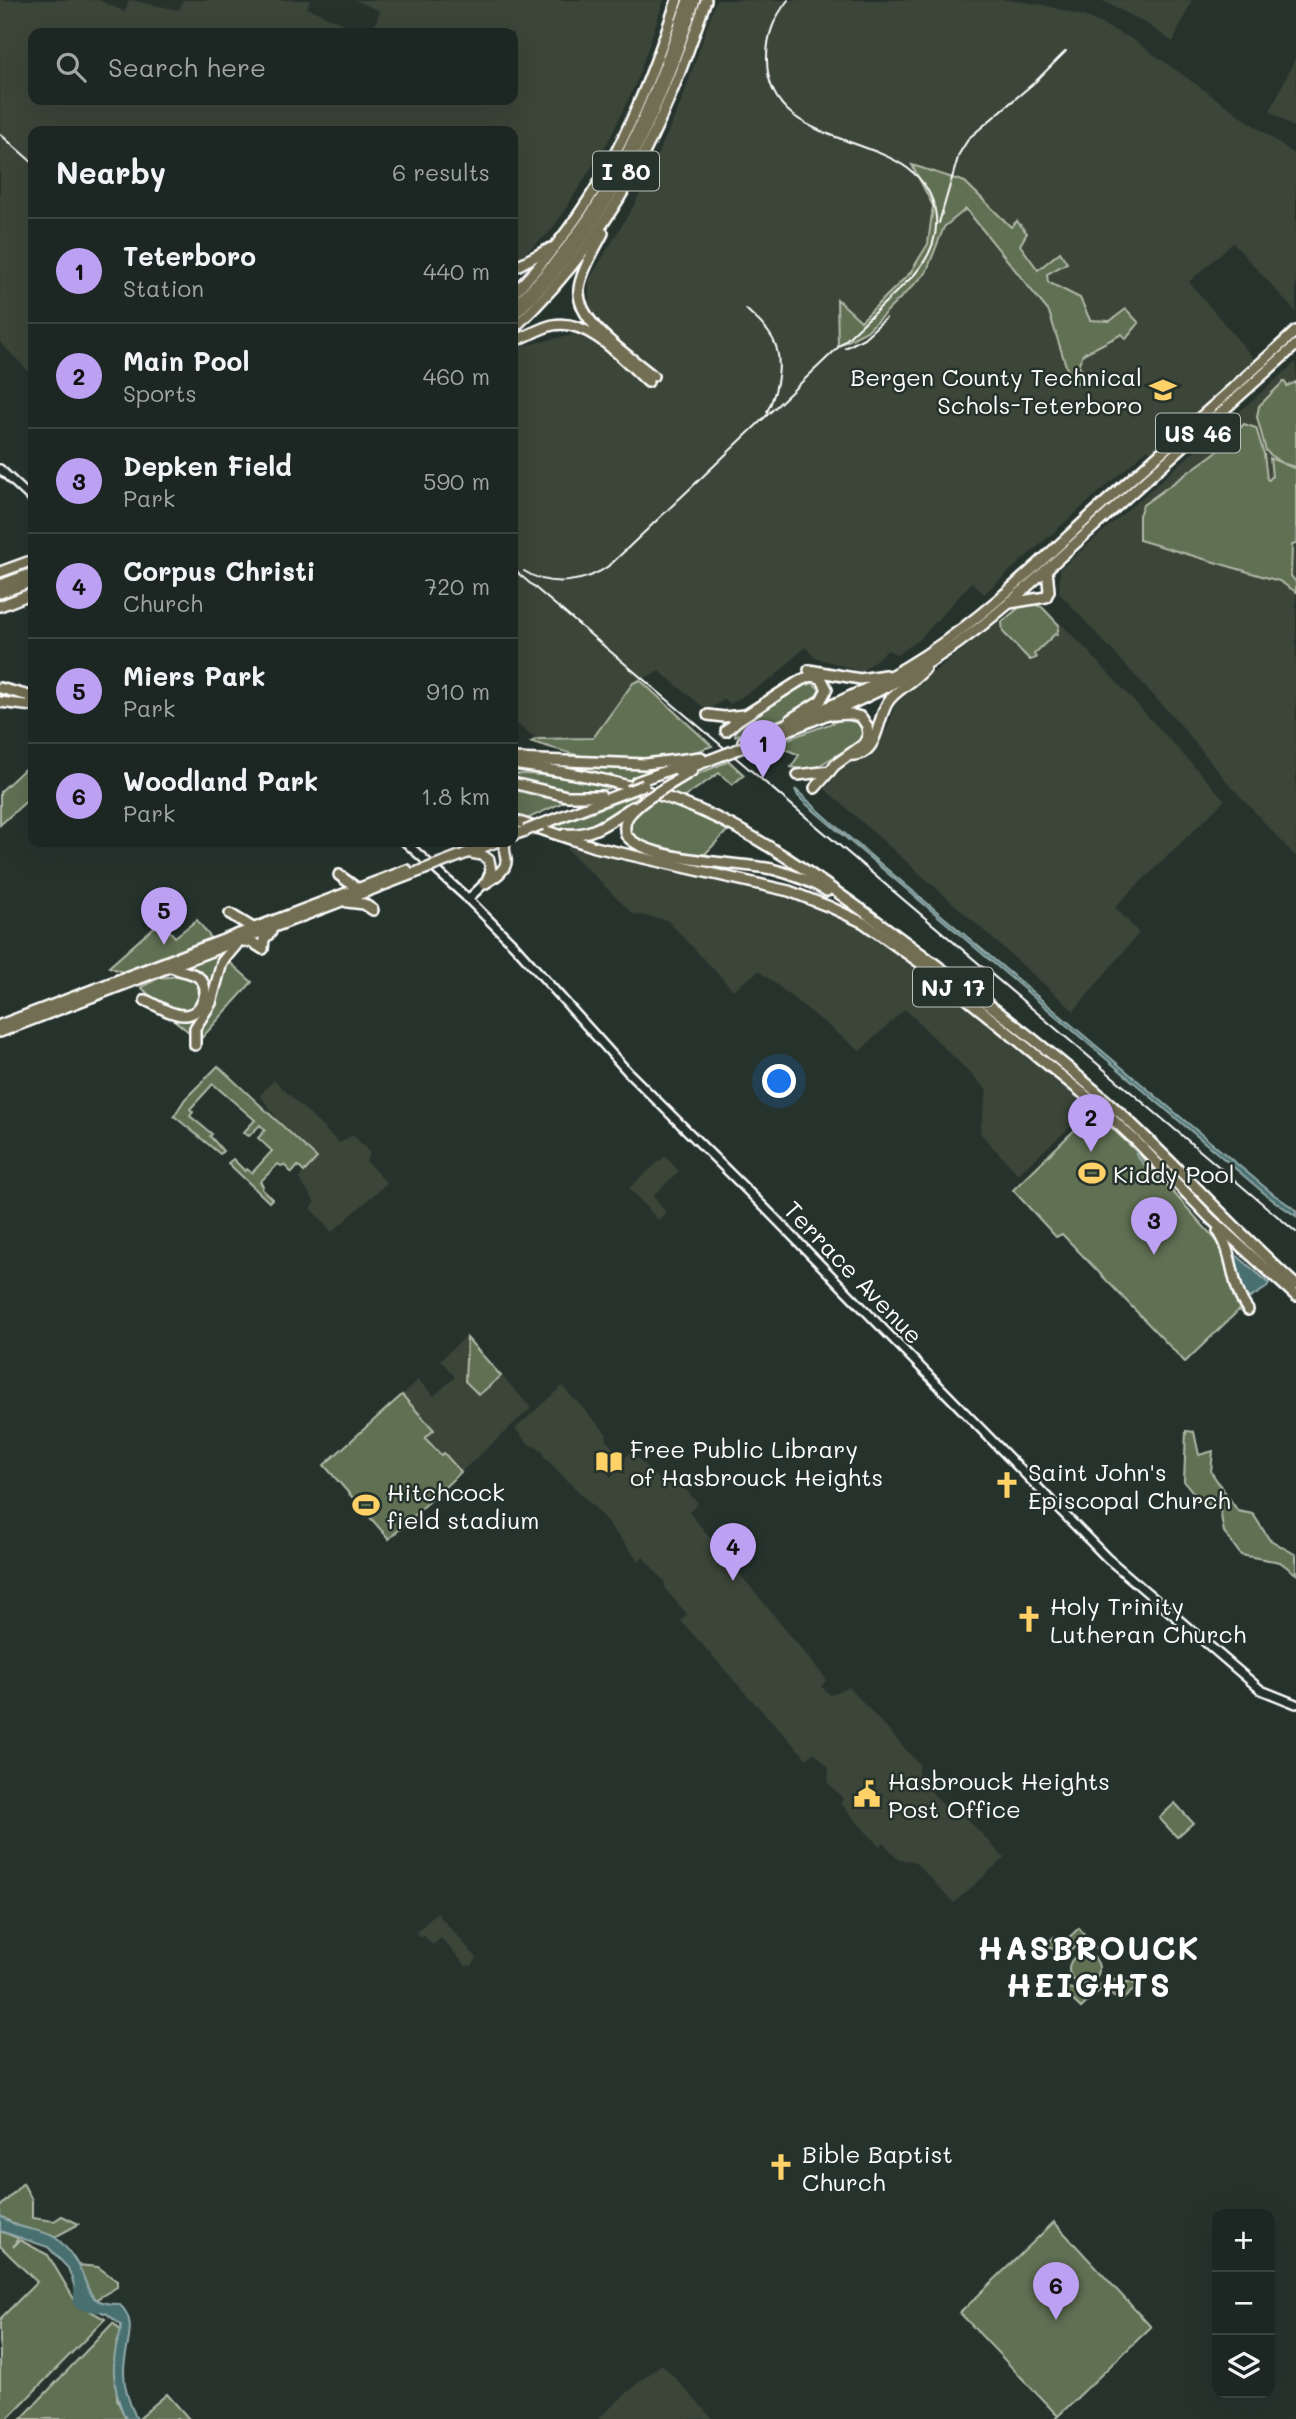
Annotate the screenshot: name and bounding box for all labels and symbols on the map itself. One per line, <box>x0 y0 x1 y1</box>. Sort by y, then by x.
road number: I 80 <box>593 152 659 190</box>
place label: Bergen County Technical Schols-Teterboro <box>850 361 1142 420</box>
school or university icon: Bergen County Technical Schols-Teterboro <box>1148 375 1178 405</box>
road number: US 46 <box>1156 414 1240 452</box>
pin: 1 <box>740 720 786 778</box>
pin: 5 <box>141 887 187 945</box>
road number: NJ 17 <box>913 968 993 1006</box>
your location <box>762 1064 796 1098</box>
pin: 2 <box>1068 1094 1114 1152</box>
sports icon: Kiddy Pool <box>1077 1158 1107 1188</box>
place label: Kiddy Pool <box>1113 1158 1235 1189</box>
street label: Terrace Avenue <box>778 1194 930 1350</box>
pin: 3 <box>1131 1197 1177 1255</box>
place label: Free Public Library of Hasbrouck Heights <box>630 1433 883 1492</box>
library icon: Free Public Library of Hasbrouck Heights <box>594 1447 624 1477</box>
place label: Saint John's Episcopal Church <box>1028 1456 1231 1515</box>
church icon: Saint John's Episcopal Church <box>992 1470 1022 1500</box>
place label: Hitchcock field stadium <box>387 1476 539 1535</box>
sports icon: Hitchcock field stadium <box>351 1490 381 1520</box>
pin: 4 <box>710 1523 756 1581</box>
place label: Holy Trinity Lutheran Church <box>1050 1590 1246 1649</box>
church icon: Holy Trinity Lutheran Church <box>1014 1604 1044 1634</box>
place label: Hasbrouck Heights Post Office <box>888 1765 1110 1824</box>
public building icon: Hasbrouck Heights Post Office <box>852 1779 882 1809</box>
district label: HASBROUCK HEIGHTS <box>977 1926 1201 2005</box>
place label: Bible Baptist Church <box>802 2138 953 2197</box>
church icon: Bible Baptist Church <box>766 2152 796 2182</box>
pin: 6 <box>1033 2262 1079 2320</box>

